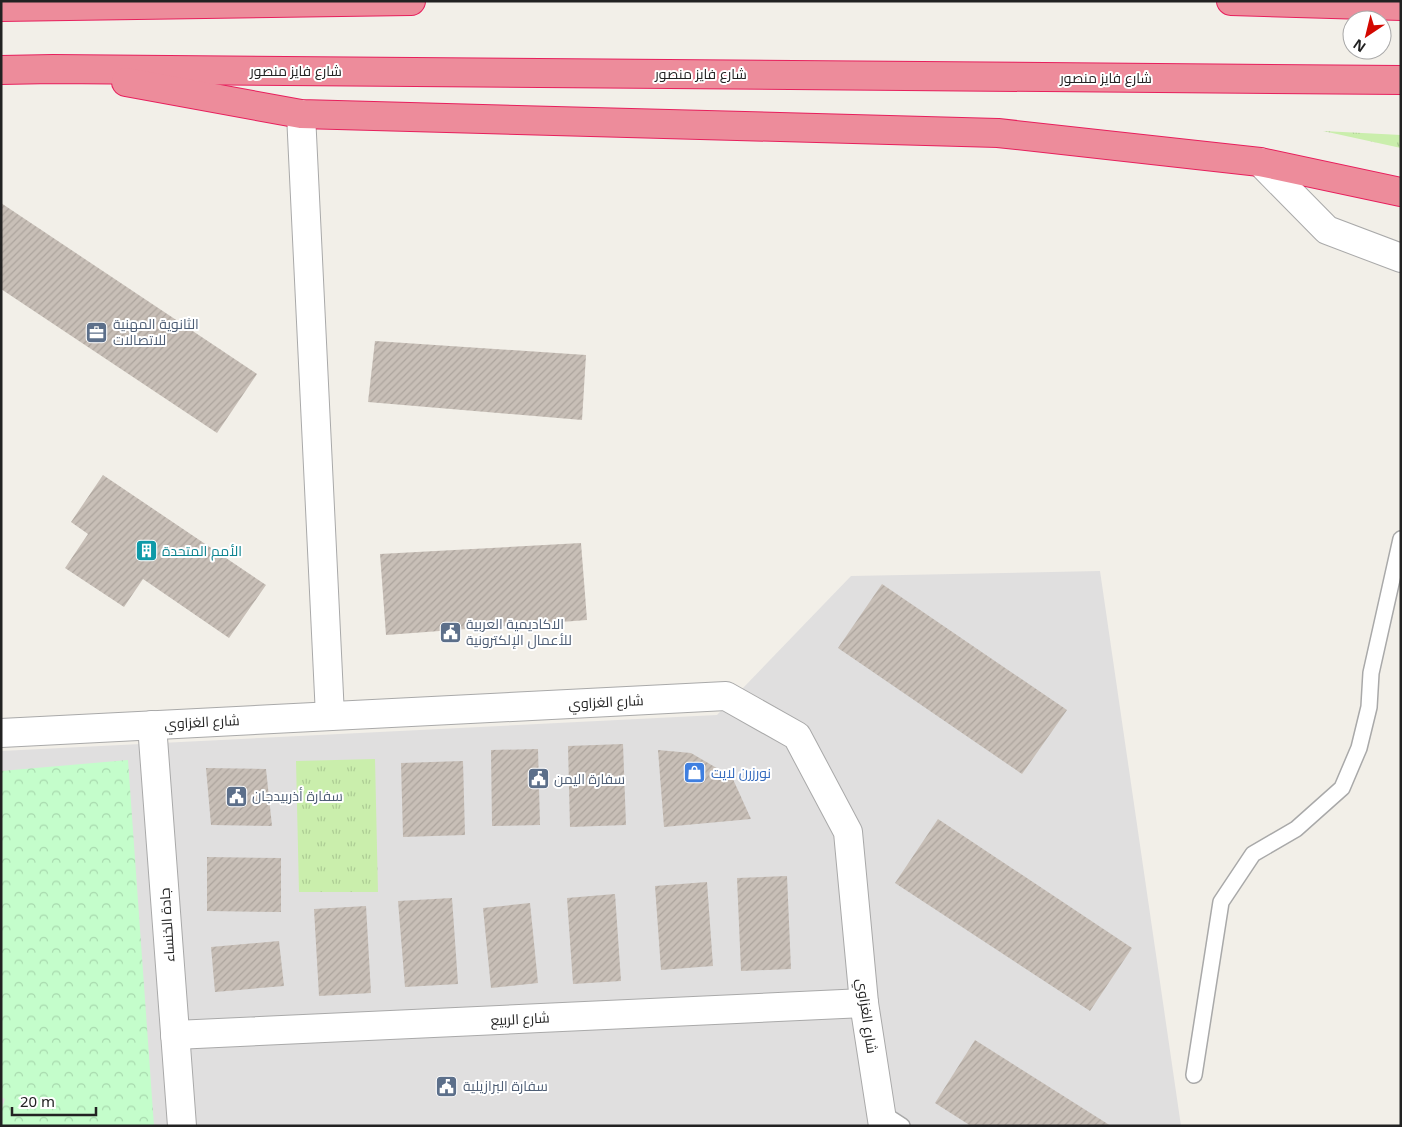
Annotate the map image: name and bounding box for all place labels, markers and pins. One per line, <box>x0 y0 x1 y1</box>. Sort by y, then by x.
place label: الثانوية المهنية للاتصالات <box>113 314 199 349</box>
office icon: الثانوية المهنية للاتصالات <box>85 320 109 344</box>
building icon: الأمم المتحدة <box>134 539 158 563</box>
place label: الأمم المتحدة <box>162 541 242 561</box>
place label: الاكاديمية العربية للأعمال الإلكترونية <box>466 614 572 649</box>
public building icon: الاكاديمية العربية للأعمال الإلكترونية <box>438 620 462 644</box>
shop icon: نورزرن لايت <box>683 761 707 785</box>
place label: نورزرن لايت <box>711 763 771 782</box>
public building icon: سفارة اليمن <box>526 767 550 791</box>
place label: سفارة اليمن <box>554 769 625 788</box>
public building icon: سفارة أذربيدجان <box>224 784 248 808</box>
place label: سفارة أذربيدجان <box>252 786 343 805</box>
public building icon: سفارة البرازيلية <box>435 1074 459 1098</box>
place label: سفارة البرازيلية <box>463 1076 548 1095</box>

